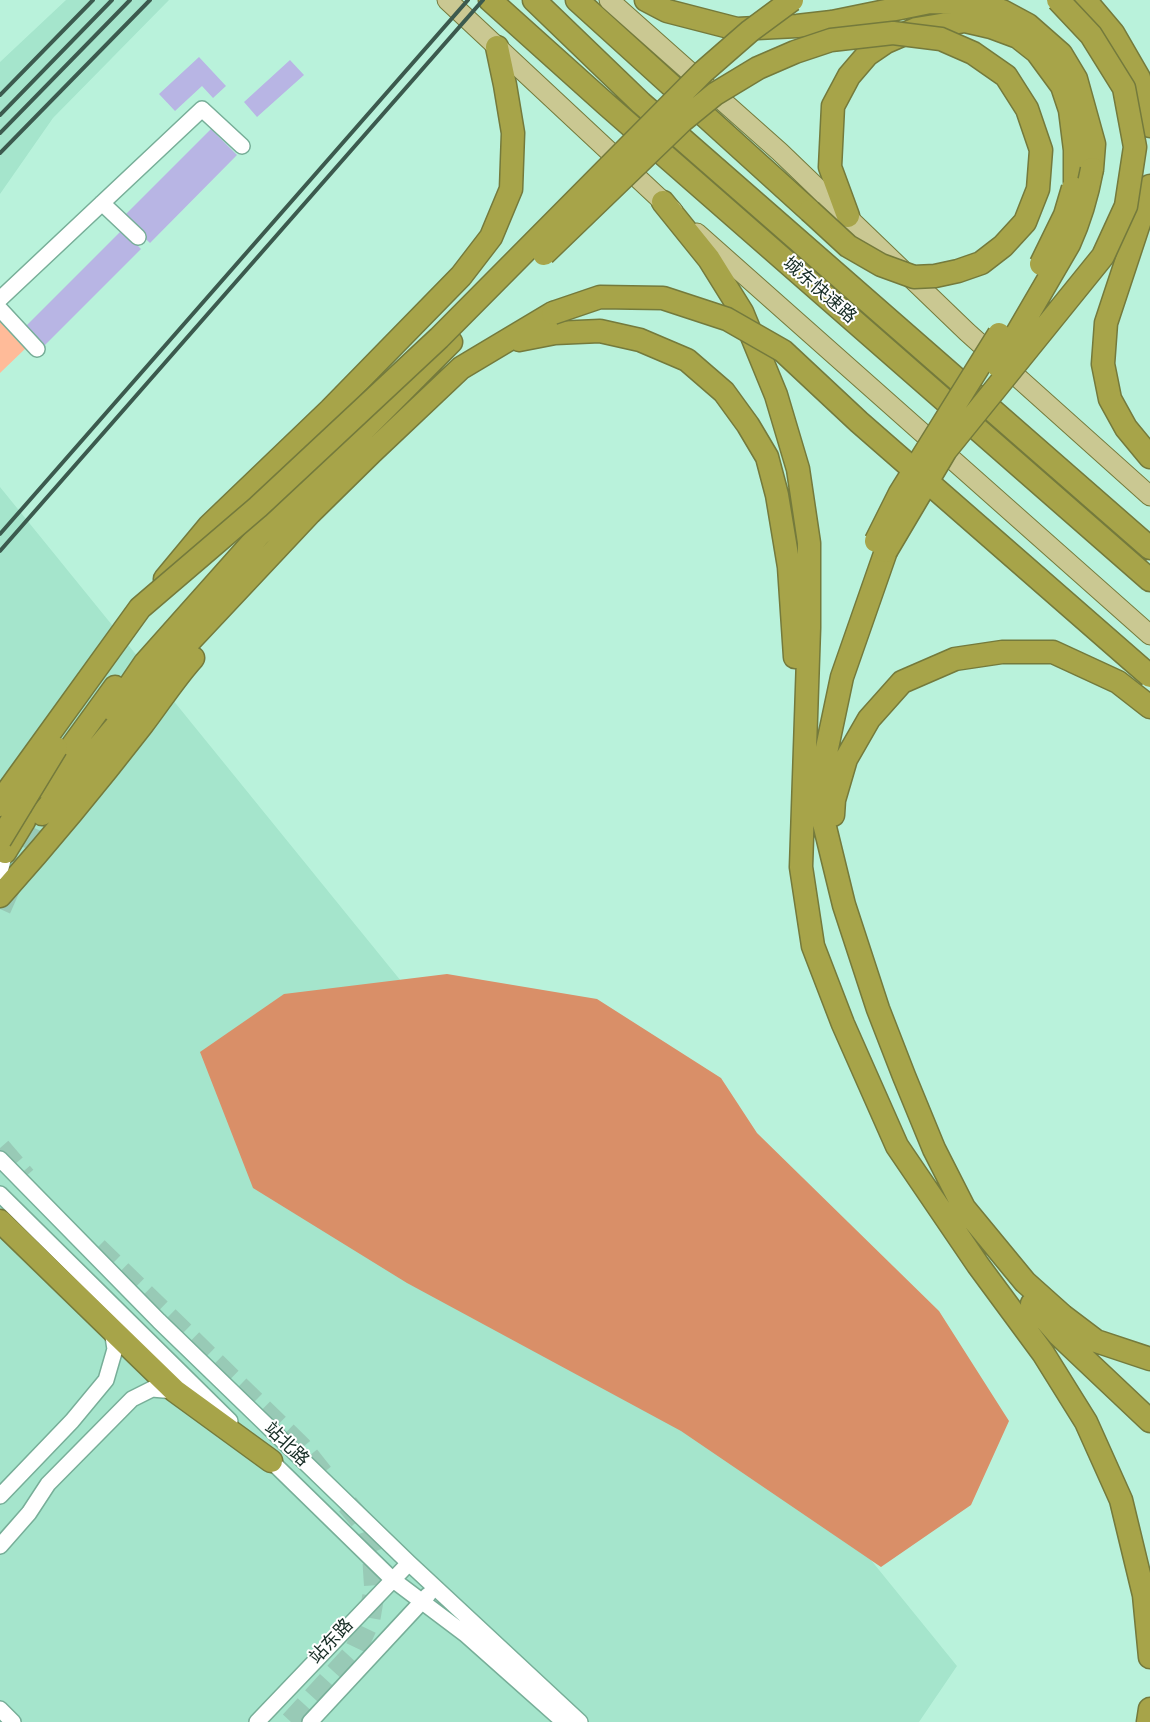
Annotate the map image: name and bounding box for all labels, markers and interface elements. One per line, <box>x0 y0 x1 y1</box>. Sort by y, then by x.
street label: 城东快速路 <box>778 253 860 329</box>
street label: 站北路 <box>259 1418 313 1472</box>
street label: 站东路 <box>306 1615 358 1669</box>

